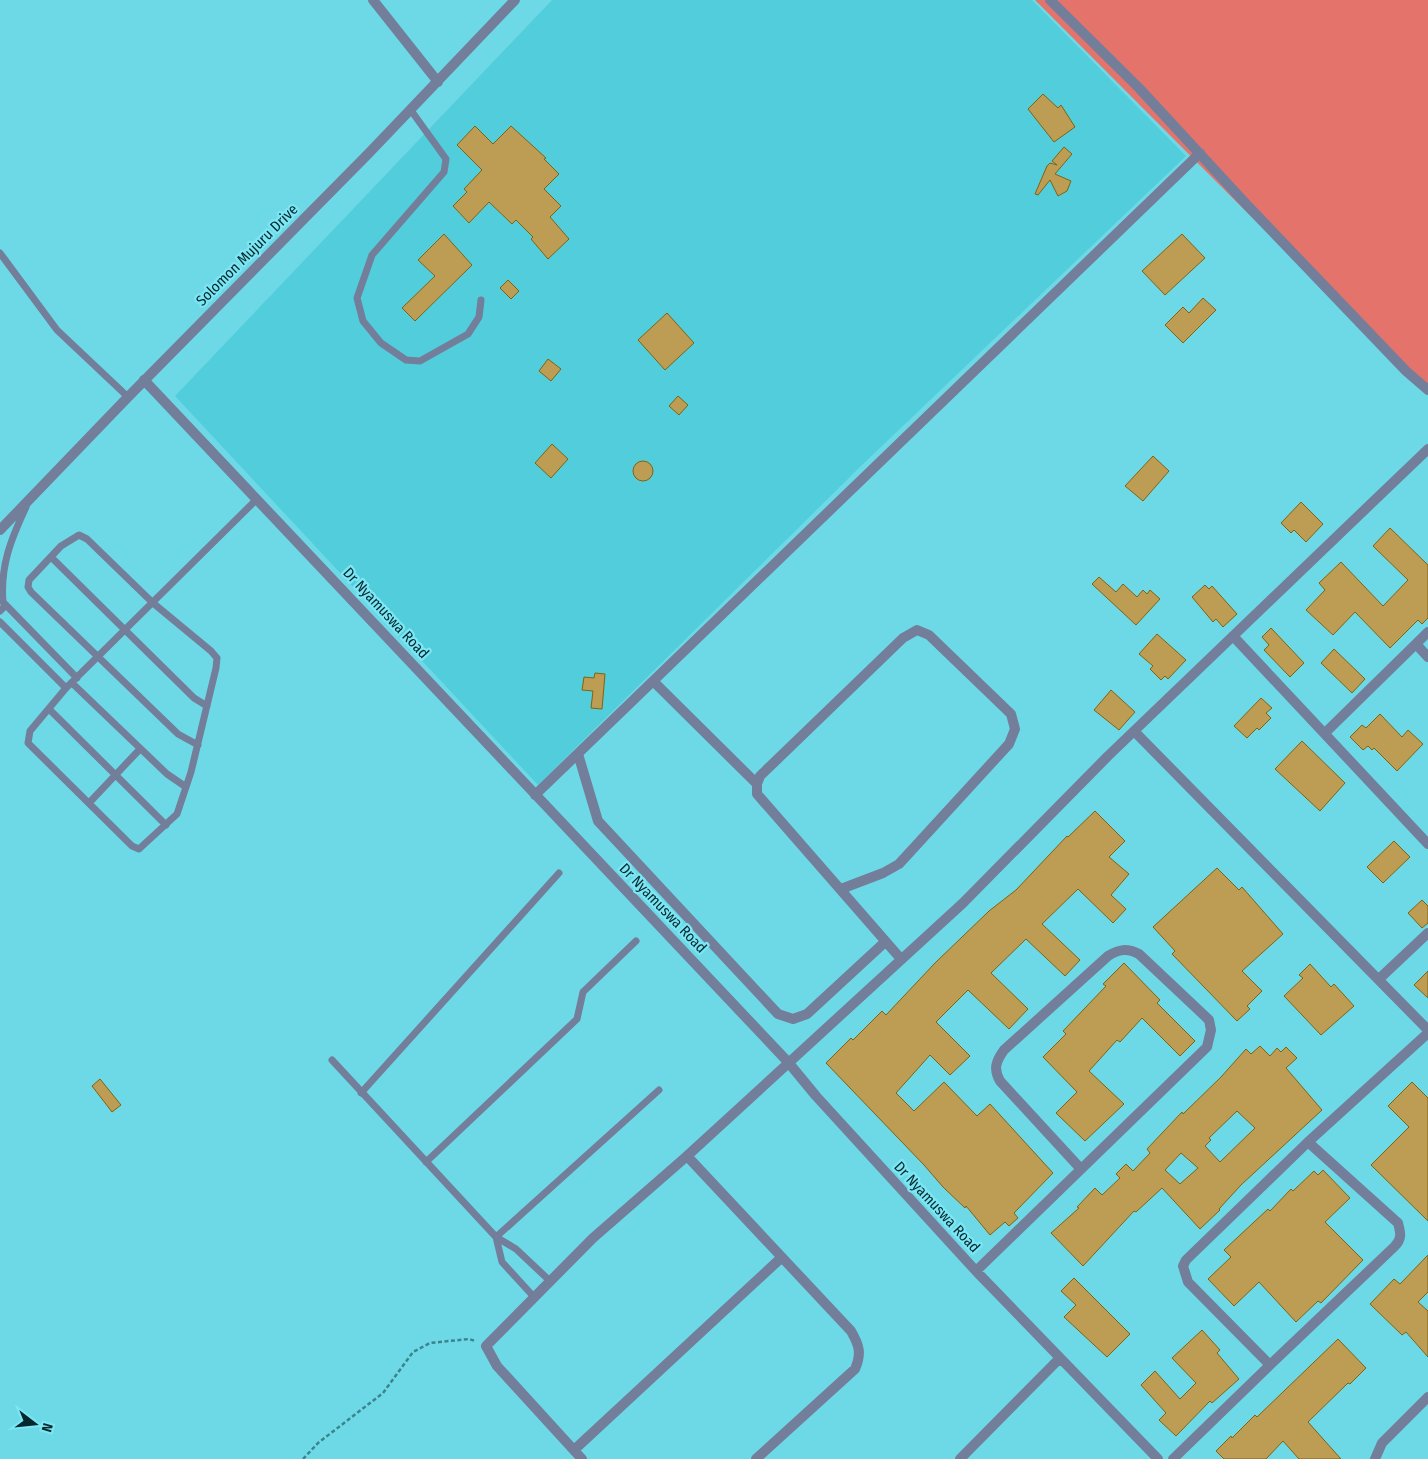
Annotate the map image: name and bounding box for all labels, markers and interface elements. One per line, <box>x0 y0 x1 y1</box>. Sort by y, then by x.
street label: Solomon Mujuru Drive <box>192 200 302 310</box>
street label: Dr Nyamuswa Road <box>339 564 433 662</box>
street label: Dr Nyamuswa Road <box>616 859 710 957</box>
street label: Dr Nyamuswa Road <box>890 1158 984 1256</box>
north arrow <box>10 1399 60 1449</box>
text: N <box>38 1421 56 1434</box>

